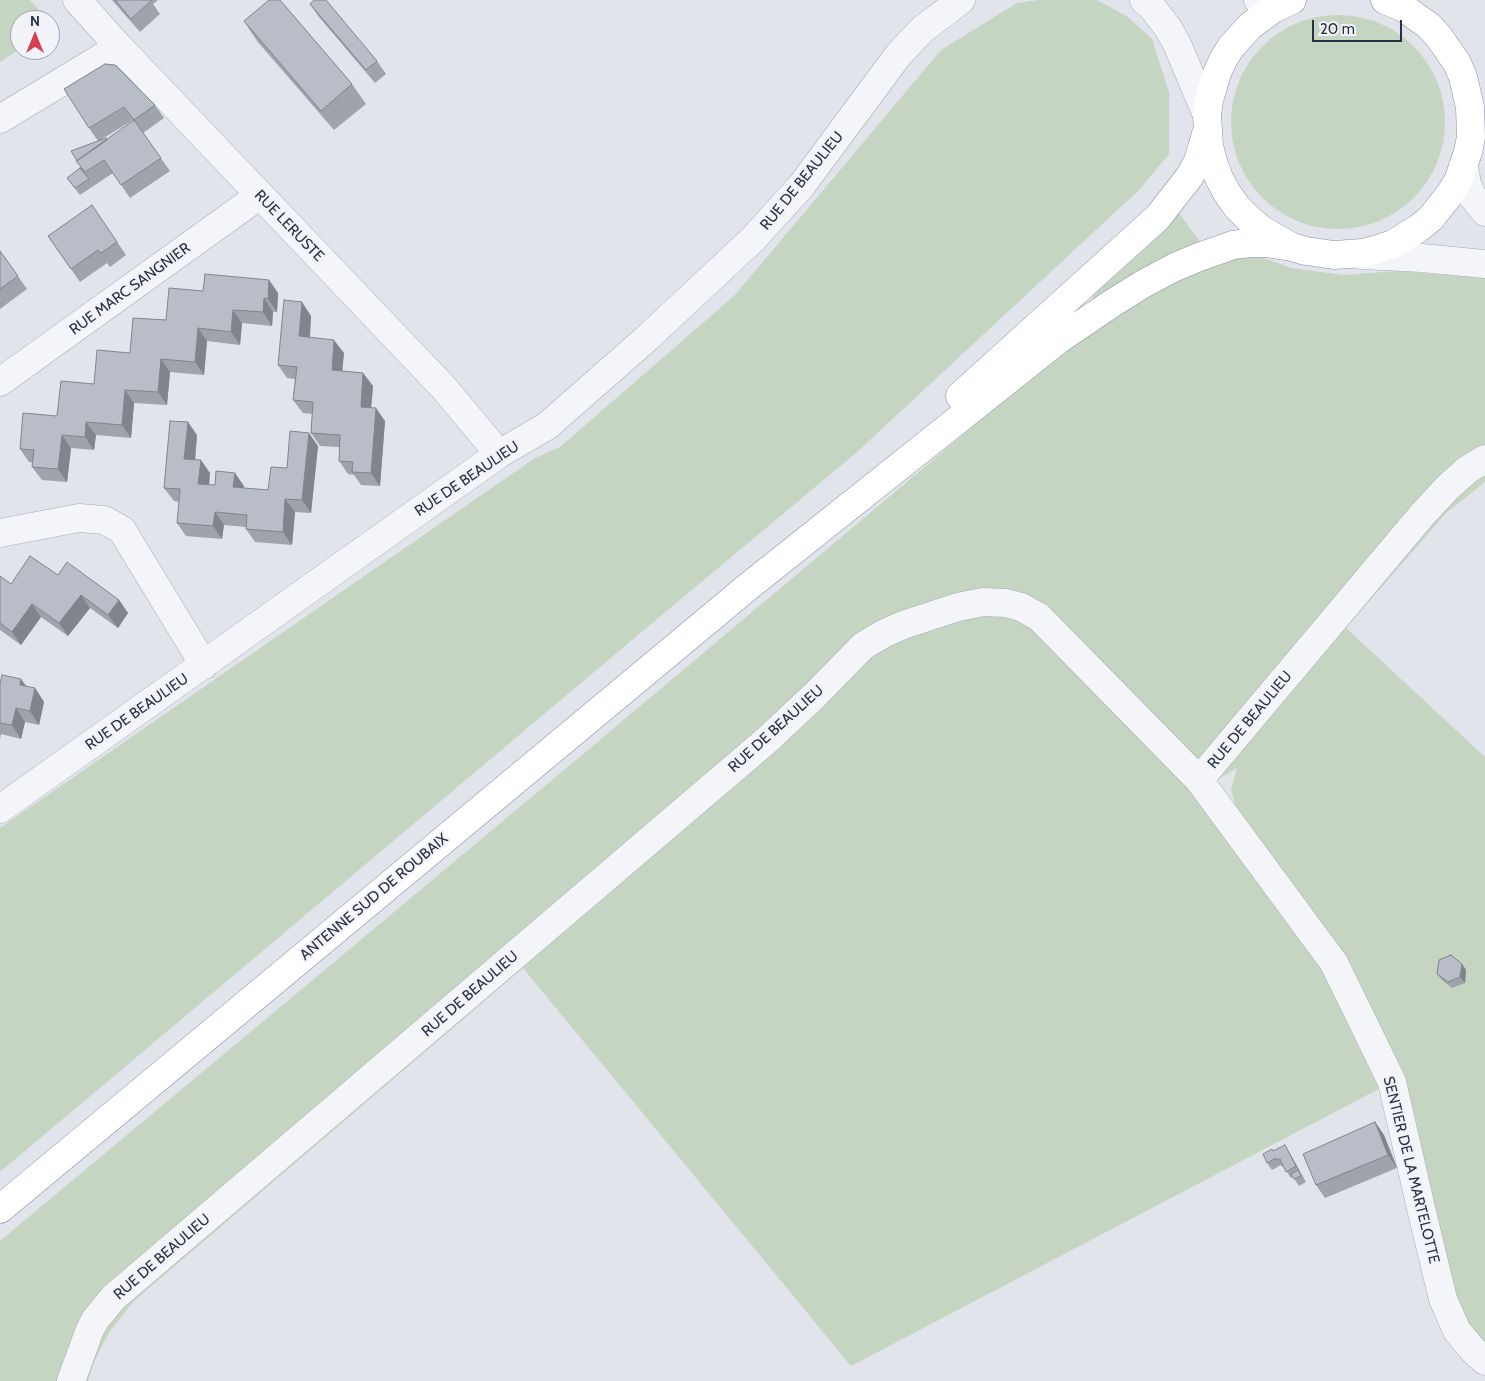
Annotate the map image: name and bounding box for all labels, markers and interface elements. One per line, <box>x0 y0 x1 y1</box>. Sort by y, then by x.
north arrow <box>10 10 60 60</box>
scale bar <box>1315 10 1405 42</box>
text: N <box>30 12 40 30</box>
text: 20 m <box>1320 20 1355 38</box>
street label: RUE DE BEAULIEU <box>757 128 847 234</box>
street label: RUE LERUSTE <box>250 187 328 265</box>
street label: RUE MARC SANGNIER <box>66 239 194 339</box>
street label: RUE DE BEAULIEU <box>411 437 523 521</box>
street label: RUE DE BEAULIEU <box>1204 668 1296 772</box>
street label: RUE DE BEAULIEU <box>82 670 192 754</box>
street label: RUE DE BEAULIEU <box>725 682 827 776</box>
street label: ANTENNE SUD DE ROUBAIX <box>296 830 452 964</box>
street label: RUE DE BEAULIEU <box>418 947 522 1041</box>
street label: SENTIER DE LA MARTELOTTE <box>1379 1075 1443 1265</box>
street label: RUE DE BEAULIEU <box>110 1210 214 1304</box>

